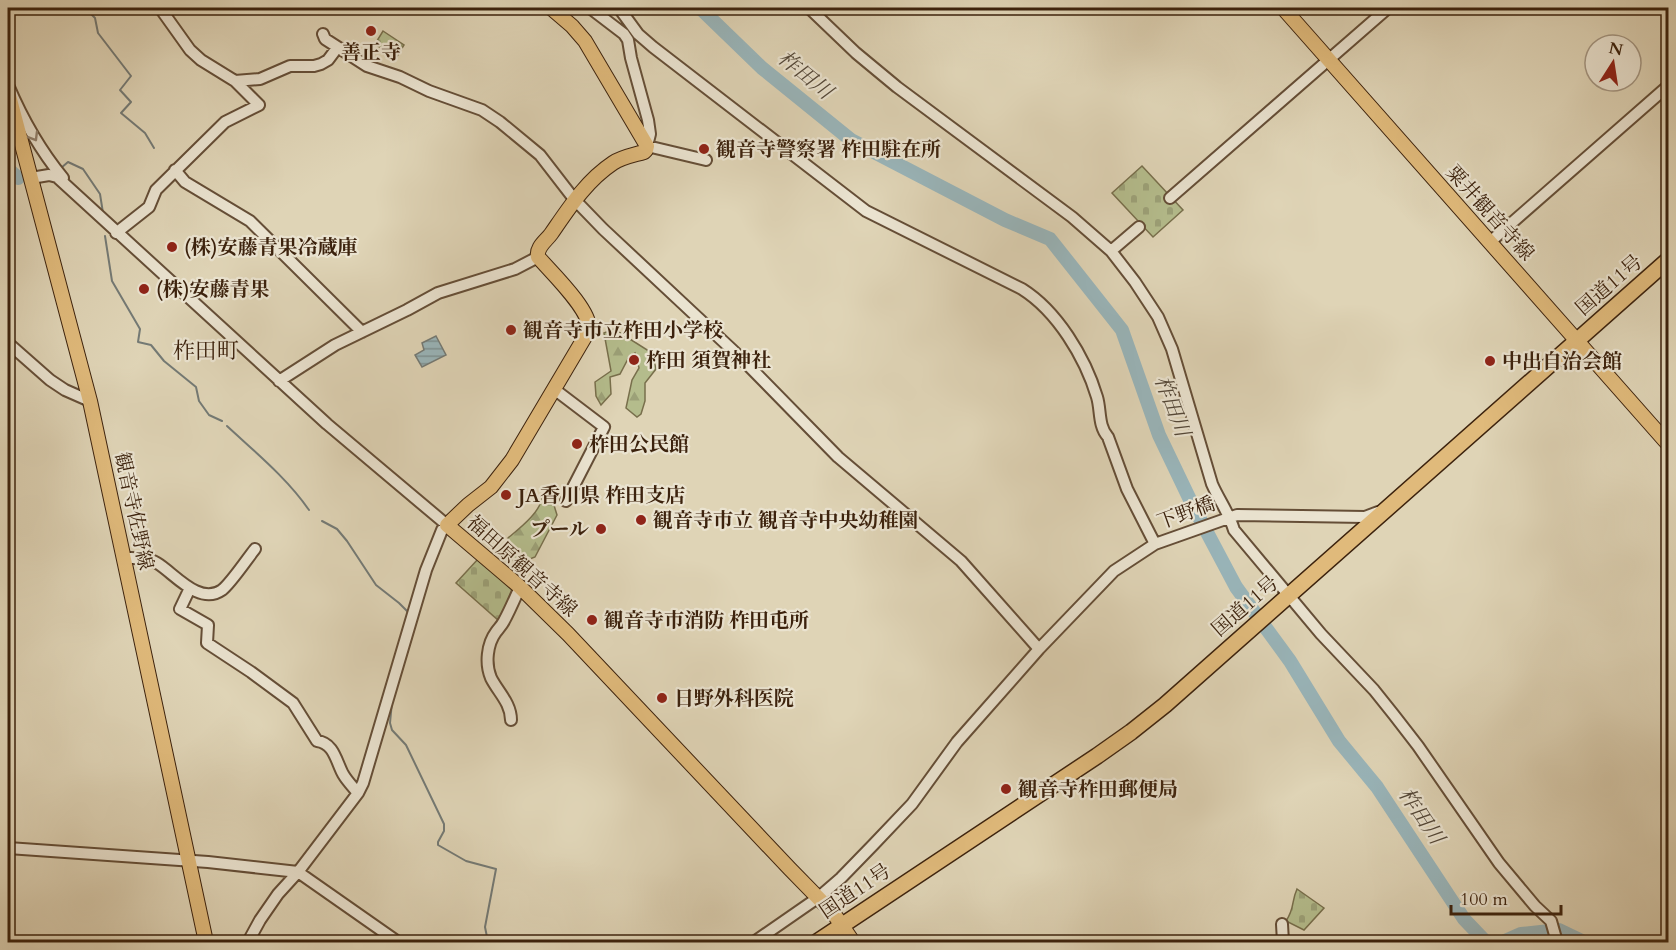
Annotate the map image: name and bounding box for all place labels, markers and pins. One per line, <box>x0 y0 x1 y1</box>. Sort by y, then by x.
marker: 善正寺 <box>364 24 378 38</box>
place label: 善正寺 <box>341 39 401 66</box>
place label: 観音寺警察署 柞田駐在所 <box>716 136 941 163</box>
marker: 観音寺警察署 柞田駐在所 <box>697 142 711 156</box>
place label: (株)安藤青果冷蔵庫 <box>184 234 358 261</box>
marker: (株)安藤青果冷蔵庫 <box>165 240 179 254</box>
place label: (株)安藤青果 <box>156 276 270 303</box>
marker: (株)安藤青果 <box>137 282 151 296</box>
place label: 観音寺市立柞田小学校 <box>523 317 723 344</box>
marker: 観音寺市立柞田小学校 <box>504 323 518 337</box>
place label: 柞田 須賀神社 <box>646 347 771 374</box>
place label: 中出自治会館 <box>1502 348 1622 375</box>
marker: 柞田 須賀神社 <box>627 353 641 367</box>
marker: 中出自治会館 <box>1483 354 1497 368</box>
place label: 柞田公民館 <box>589 431 689 458</box>
marker: 柞田公民館 <box>570 437 584 451</box>
place label: JA香川県 柞田支店 <box>515 482 685 509</box>
marker: JA香川県 柞田支店 <box>499 488 513 502</box>
place label: 観音寺市立 観音寺中央幼稚園 <box>653 507 918 534</box>
marker: 観音寺市立 観音寺中央幼稚園 <box>634 513 648 527</box>
place label: プール <box>530 516 589 543</box>
marker: プール <box>594 522 608 536</box>
place label: 観音寺市消防 柞田屯所 <box>604 607 809 634</box>
marker: 観音寺市消防 柞田屯所 <box>585 613 599 627</box>
place label: 日野外科医院 <box>674 685 794 712</box>
marker: 日野外科医院 <box>655 691 669 705</box>
place label: 観音寺柞田郵便局 <box>1018 776 1178 803</box>
marker: 観音寺柞田郵便局 <box>999 782 1013 796</box>

